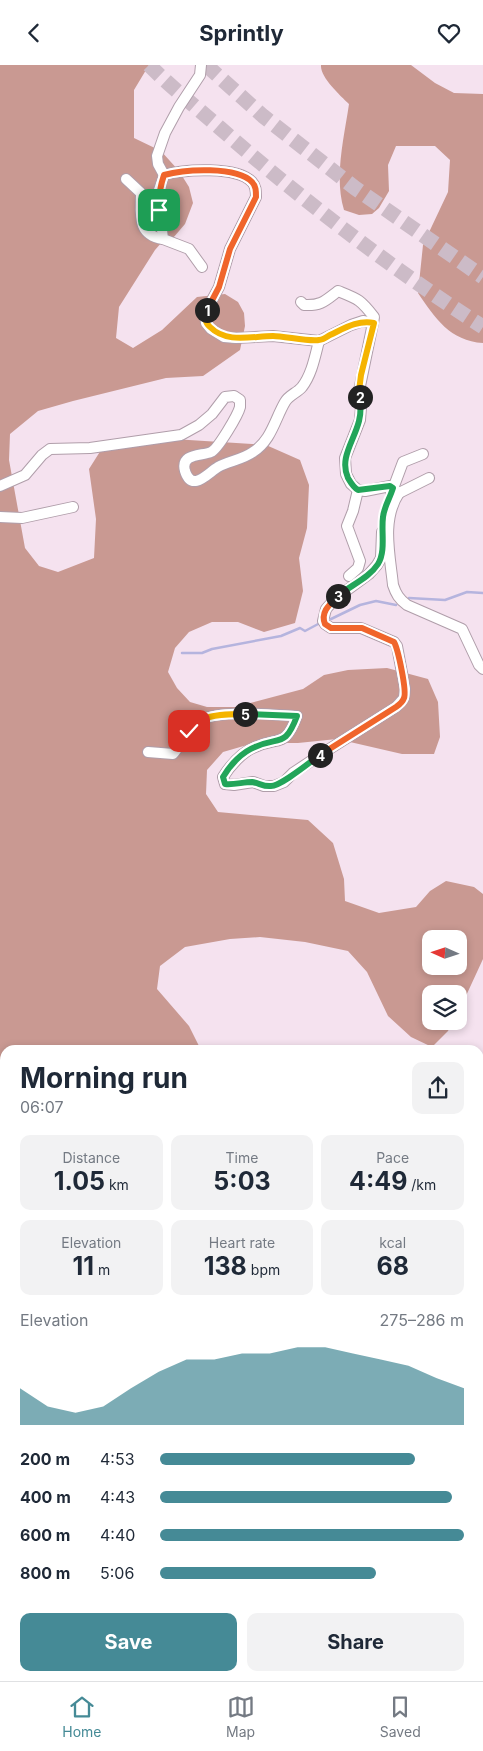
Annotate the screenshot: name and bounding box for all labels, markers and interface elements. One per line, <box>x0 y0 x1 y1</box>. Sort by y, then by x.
icon: back <box>20 19 48 47</box>
icon: heart <box>435 19 463 47</box>
text: Sprintly <box>199 20 284 46</box>
pin <box>138 189 180 231</box>
icon: arrive <box>145 196 173 224</box>
pin: 1 <box>194 297 220 323</box>
text: 1 <box>204 302 211 319</box>
pin: 2 <box>348 385 372 409</box>
text: 2 <box>356 389 365 406</box>
pin: 3 <box>326 583 350 609</box>
text: 3 <box>334 588 343 605</box>
pin: 5 <box>232 701 258 727</box>
text: 5 <box>241 706 250 723</box>
pin <box>168 710 210 752</box>
icon: check <box>175 717 203 745</box>
pin: 4 <box>308 743 332 767</box>
text: 4 <box>316 747 325 764</box>
north arrow <box>422 930 468 975</box>
map controls <box>422 930 467 1030</box>
button: layers <box>422 985 467 1030</box>
text: Morning run <box>20 1061 188 1095</box>
button: share <box>412 1062 464 1114</box>
text: 06:07 <box>20 1097 63 1117</box>
text: Distance <box>62 1149 120 1166</box>
text: Time <box>226 1149 258 1166</box>
text: Pace <box>376 1149 409 1166</box>
text: 1.05 <box>54 1166 105 1196</box>
text: 5:03 <box>213 1166 271 1196</box>
text: 4:49 <box>349 1166 407 1196</box>
text: km <box>105 1176 129 1193</box>
text: /km <box>407 1176 436 1193</box>
text: Elevation <box>61 1234 121 1251</box>
text: Heart rate <box>209 1234 275 1251</box>
text: kcal <box>379 1234 406 1251</box>
text: 11 <box>72 1251 94 1281</box>
text: 138 <box>204 1251 247 1281</box>
text: 68 <box>376 1251 409 1281</box>
text: m <box>94 1261 110 1278</box>
text: bpm <box>247 1261 280 1278</box>
text: Elevation <box>20 1310 89 1330</box>
text: 275–286 m <box>380 1310 464 1330</box>
text: 200 m <box>20 1449 70 1469</box>
text: 4:53 <box>100 1449 135 1469</box>
text: 400 m <box>20 1487 71 1507</box>
text: 4:43 <box>100 1487 135 1507</box>
text: 600 m <box>20 1525 70 1545</box>
text: 4:40 <box>100 1525 135 1545</box>
text: 800 m <box>20 1563 70 1583</box>
text: 5:06 <box>100 1563 134 1583</box>
button: Save <box>20 1613 237 1671</box>
button: Share <box>247 1613 464 1671</box>
tab: Home <box>62 1693 102 1740</box>
tab: Map <box>226 1693 255 1740</box>
tab: Saved <box>380 1693 421 1740</box>

